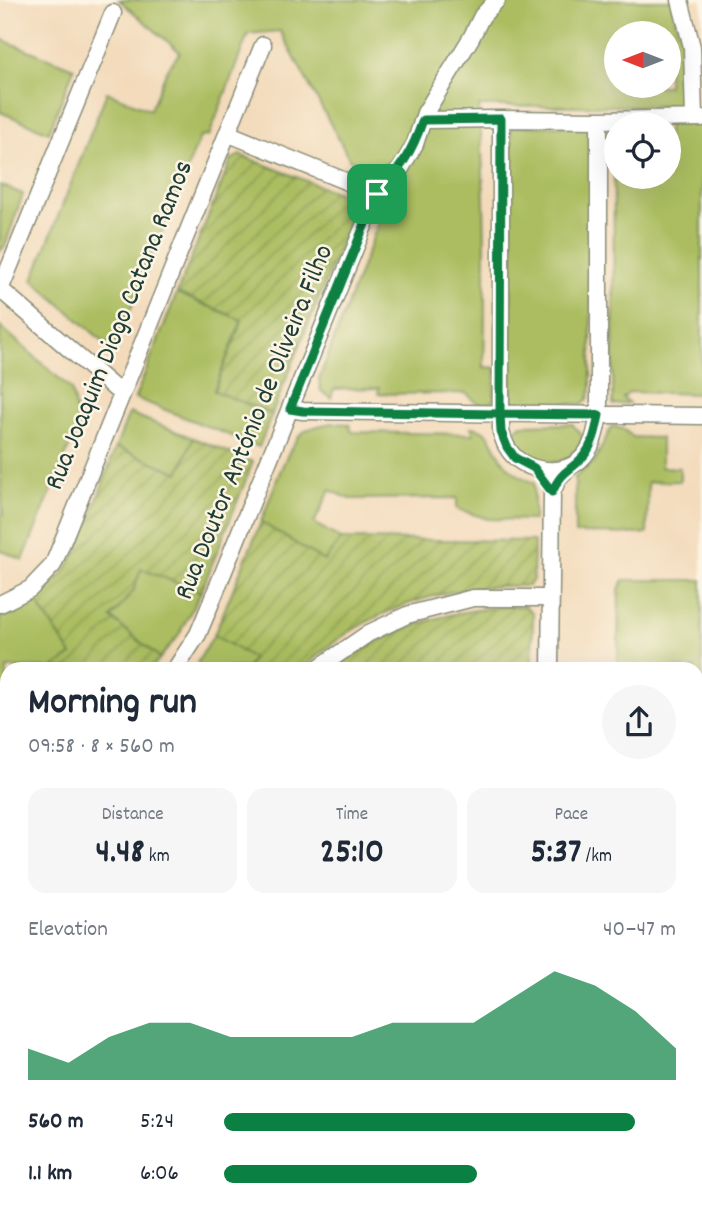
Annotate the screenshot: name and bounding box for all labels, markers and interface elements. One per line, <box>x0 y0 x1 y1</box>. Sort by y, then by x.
north arrow <box>604 21 681 98</box>
map controls <box>604 21 681 189</box>
button: locate <box>604 112 681 189</box>
street label: Rua Joaquim Diogo Catana Ramos <box>36 155 206 497</box>
pin <box>347 164 407 224</box>
icon: arrive <box>358 175 396 213</box>
street label: Rua Doutor António de Oliveira Filho <box>166 239 346 607</box>
text: Morning run <box>28 677 197 732</box>
button: share <box>602 685 676 759</box>
text: 09:58 · 8 × 560 m <box>28 731 175 764</box>
text: Distance <box>102 802 164 829</box>
text: Time <box>336 802 368 829</box>
text: Pace <box>555 802 588 829</box>
text: 4.48 <box>96 829 145 879</box>
text: 25:10 <box>320 829 384 879</box>
text: 5:37 <box>531 829 582 879</box>
text: km <box>145 844 170 871</box>
text: /km <box>582 844 612 871</box>
text: Elevation <box>28 914 108 947</box>
text: 40–47 m <box>603 914 676 947</box>
text: 560 m <box>28 1106 84 1139</box>
text: 5:24 <box>140 1106 174 1139</box>
text: 1.1 km <box>28 1158 72 1191</box>
text: 6:06 <box>140 1158 179 1191</box>

